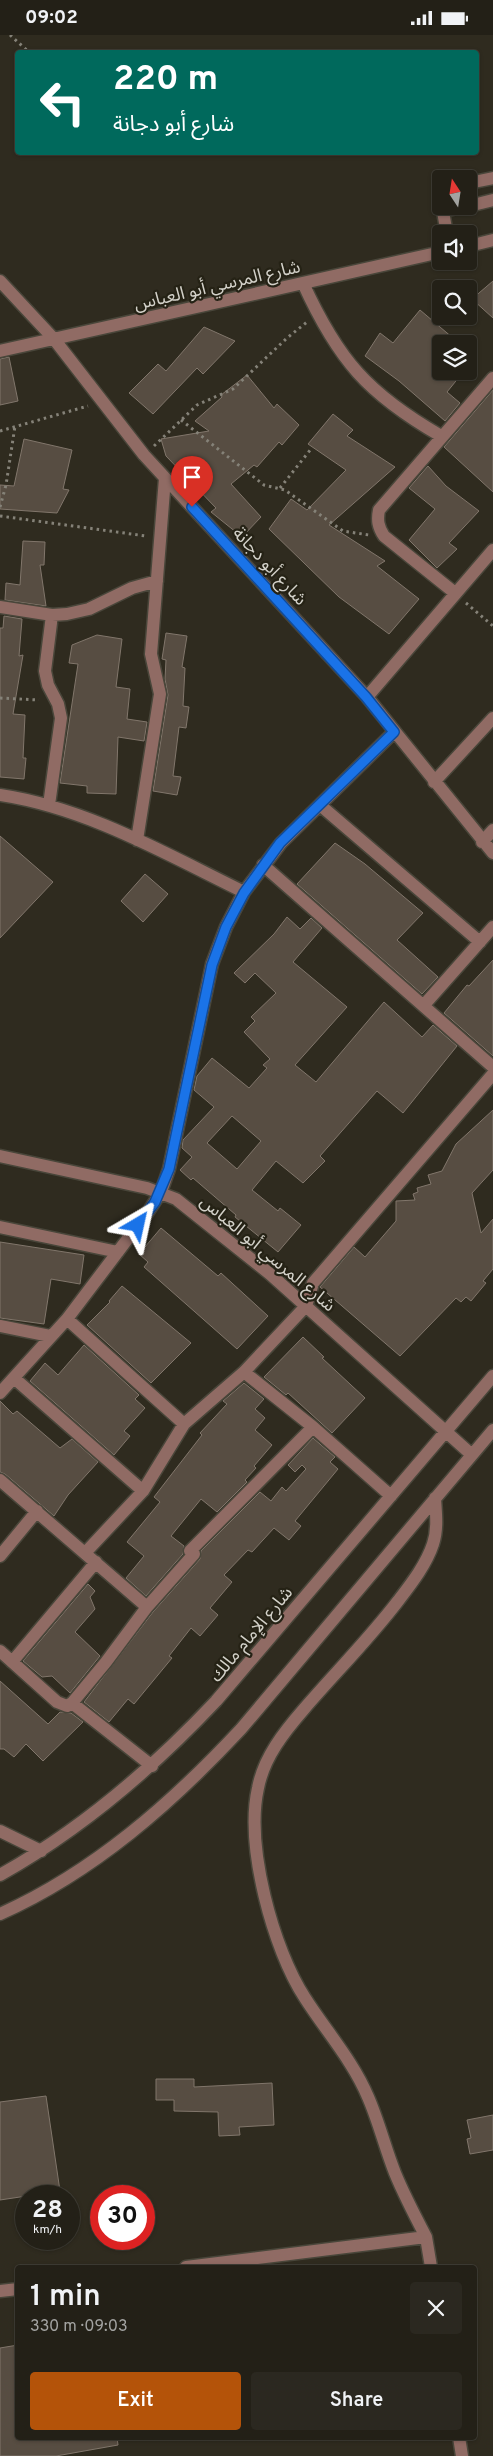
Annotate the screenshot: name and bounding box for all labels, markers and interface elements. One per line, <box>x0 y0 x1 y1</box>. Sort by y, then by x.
text: 09:02 <box>25 6 78 30</box>
text: 220 m <box>113 58 218 102</box>
icon: left <box>30 70 95 135</box>
text: شارع أبو دجانة <box>113 112 234 139</box>
north arrow <box>432 170 478 215</box>
map controls <box>432 170 477 380</box>
button: sound <box>432 225 477 270</box>
street label: شارع المرسي أبو العباس <box>132 255 303 318</box>
button: search <box>432 280 477 325</box>
button: layers <box>432 335 477 380</box>
pin <box>171 456 213 507</box>
icon: arrive <box>178 463 206 491</box>
street label: شارع أبو دجانة <box>226 522 312 612</box>
street label: شارع المرسي أبو العباس <box>194 1190 340 1318</box>
position arrow <box>111 1198 163 1250</box>
street label: شارع الإمام مالك <box>206 1583 300 1688</box>
speed limit sign: 30 <box>90 2185 155 2250</box>
text: 28 <box>32 2195 63 2227</box>
text: km/h <box>33 2222 62 2238</box>
text: 1 min <box>30 2279 101 2316</box>
button: close <box>410 2282 462 2334</box>
text: 330 m · 09:03 <box>30 2317 128 2337</box>
button: Exit <box>30 2372 241 2430</box>
button: Share <box>251 2372 462 2430</box>

